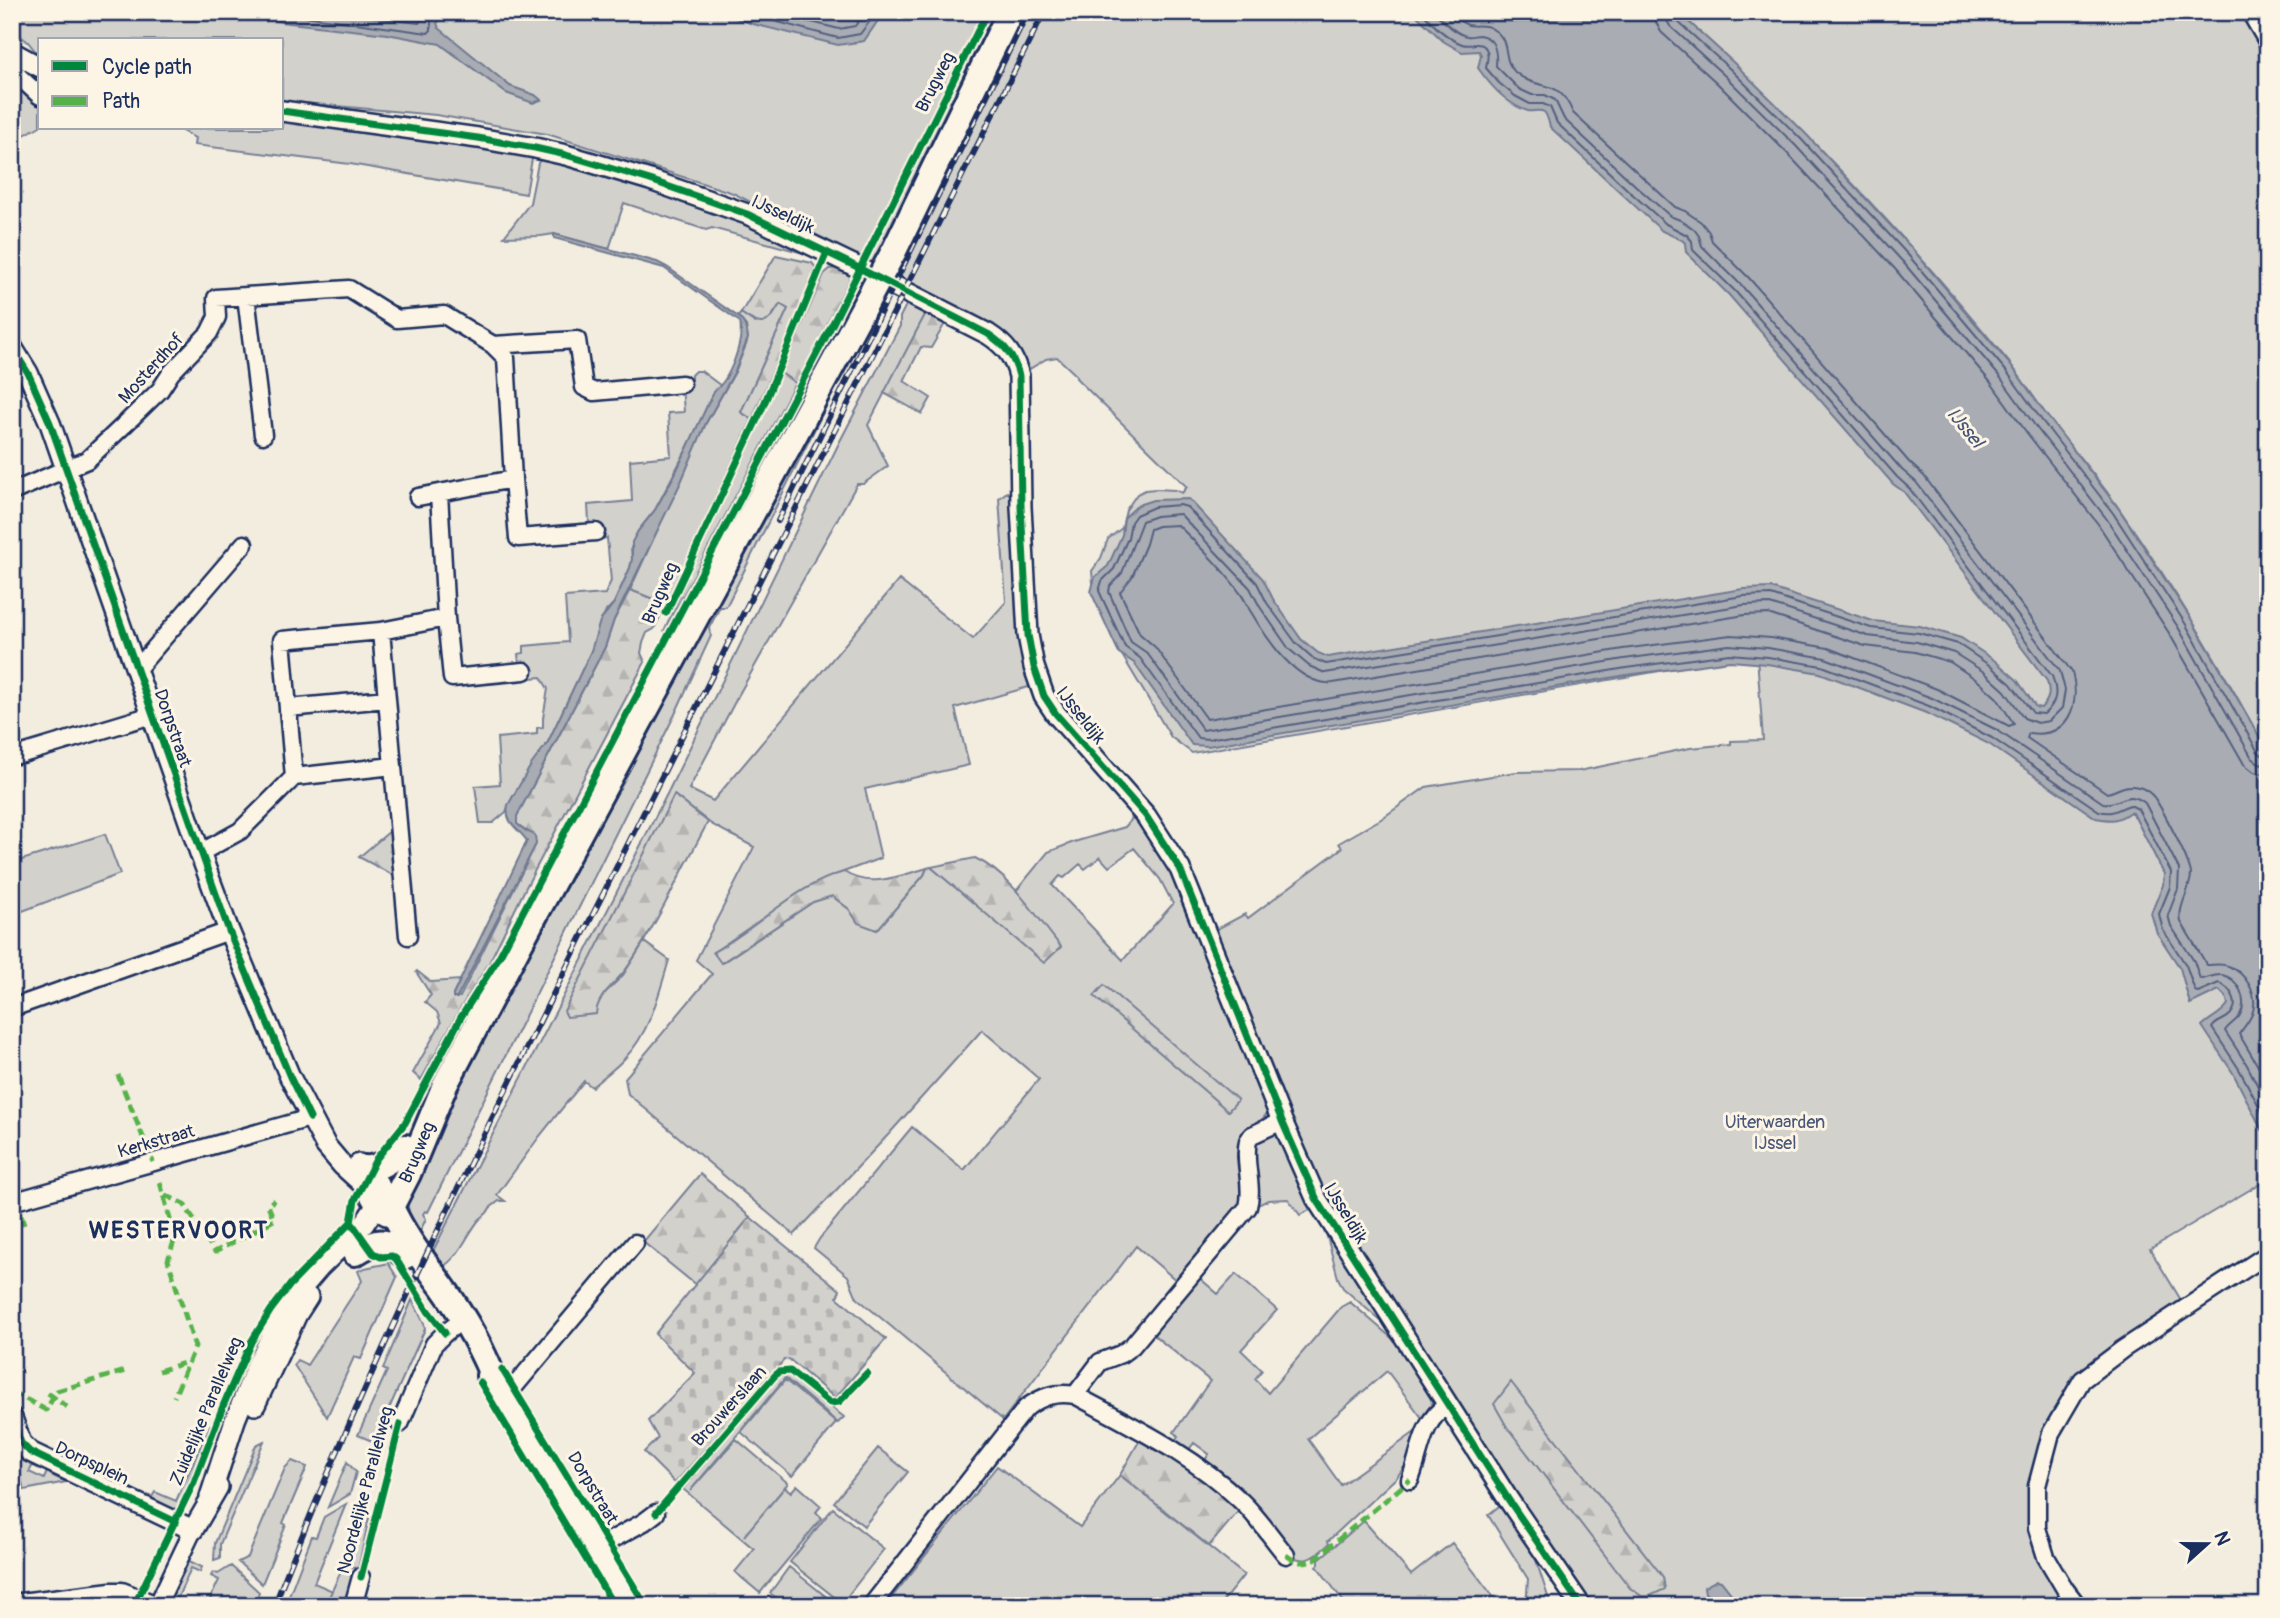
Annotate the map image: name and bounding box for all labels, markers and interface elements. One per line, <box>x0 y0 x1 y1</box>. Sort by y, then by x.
legend <box>38 38 284 130</box>
street label: Brugweg <box>910 48 960 116</box>
text: Cycle path <box>102 54 192 81</box>
text: Path <box>102 88 140 115</box>
street label: IJsseldijk <box>747 190 819 239</box>
street label: Mosterdhof <box>114 328 190 408</box>
water label: IJssel <box>1942 402 1990 455</box>
street label: Brugweg <box>637 559 684 628</box>
street label: IJsseldijk <box>1051 682 1111 749</box>
street label: Dorpstraat <box>148 686 197 771</box>
park label: Uiterwaarden IJssel <box>1725 1111 1825 1155</box>
street label: Brugweg <box>394 1118 440 1188</box>
street label: Kerkstraat <box>115 1119 198 1163</box>
street label: IJsseldijk <box>1318 1178 1373 1248</box>
district label: WESTERVOORT <box>89 1216 269 1245</box>
street label: Zuidelijke Parallelweg <box>165 1333 248 1489</box>
street label: Brouwerslaan <box>687 1361 772 1452</box>
street label: Noordelijke Parallelweg <box>332 1404 399 1576</box>
street label: Dorpsplein <box>51 1436 132 1491</box>
street label: Dorpstraat <box>562 1448 624 1530</box>
north arrow <box>2172 1510 2242 1580</box>
text: N <box>2208 1528 2235 1549</box>

